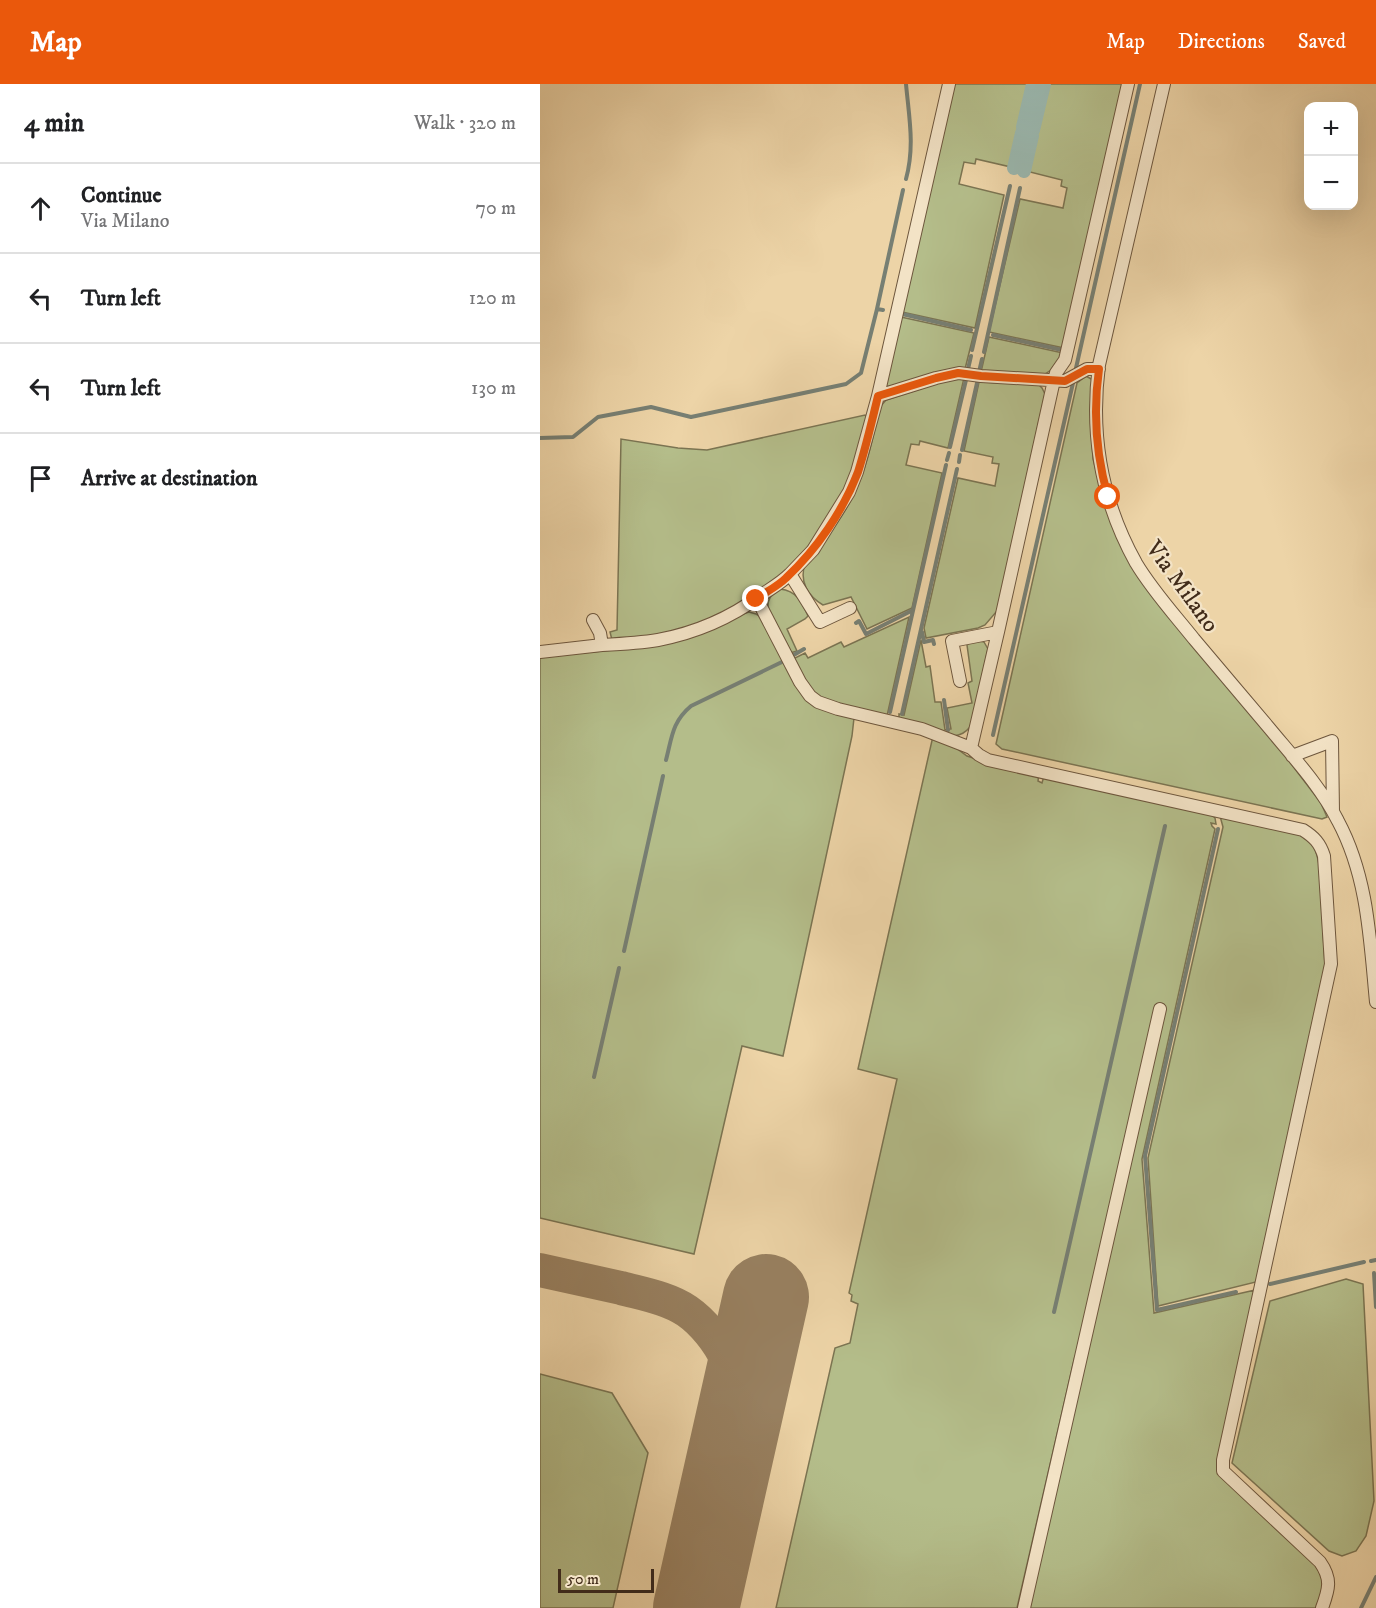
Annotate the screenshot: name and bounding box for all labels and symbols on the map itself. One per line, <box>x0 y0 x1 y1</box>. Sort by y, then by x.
route start <box>1094 483 1120 509</box>
street label: Via Milano <box>1138 534 1226 638</box>
route end <box>742 585 768 611</box>
scale bar <box>558 1566 654 1594</box>

